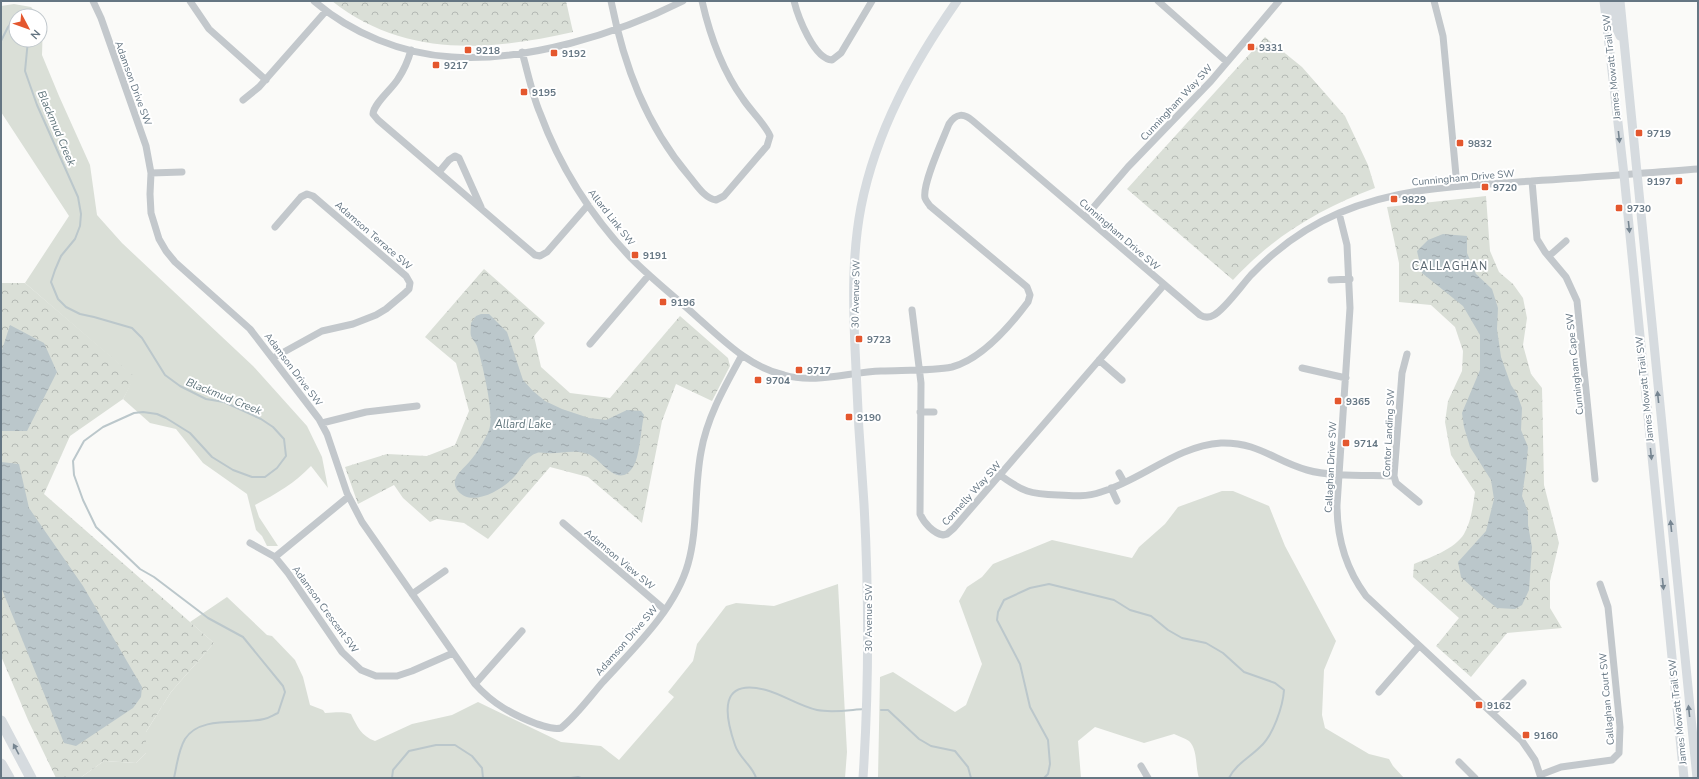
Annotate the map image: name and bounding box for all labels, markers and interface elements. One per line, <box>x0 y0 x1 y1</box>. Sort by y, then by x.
north arrow <box>8 8 48 48</box>
street label: James Mowatt Trail SW <box>1599 14 1625 121</box>
text: N <box>27 26 44 42</box>
street label: Adamson Drive SW <box>111 39 155 128</box>
place label: 9331 <box>1259 41 1283 55</box>
marker: 9331 <box>1246 42 1256 52</box>
place label: 9218 <box>476 44 500 58</box>
marker: 9218 <box>463 45 473 55</box>
place label: 9192 <box>562 47 586 61</box>
marker: 9192 <box>549 48 559 58</box>
place label: 9217 <box>444 59 468 73</box>
marker: 9217 <box>431 60 441 70</box>
street label: Cunningham Way SW <box>1138 61 1216 144</box>
place label: 9195 <box>532 86 556 100</box>
marker: 9195 <box>519 87 529 97</box>
water label: Blackmud Creek <box>34 88 79 169</box>
place label: 9719 <box>1647 127 1671 141</box>
marker: 9719 <box>1634 128 1644 138</box>
one-way arrow <box>1616 131 1622 143</box>
place label: 9832 <box>1468 137 1492 151</box>
marker: 9832 <box>1455 138 1465 148</box>
street label: Cunningham Drive SW <box>1411 167 1515 189</box>
place label: 9197 <box>1647 175 1671 189</box>
marker: 9197 <box>1674 176 1684 186</box>
place label: 9720 <box>1493 181 1517 195</box>
marker: 9720 <box>1480 182 1490 192</box>
street label: Allard Link SW <box>585 186 638 249</box>
place label: 9829 <box>1402 193 1426 207</box>
marker: 9829 <box>1389 194 1399 204</box>
street label: Cunningham Drive SW <box>1076 196 1163 274</box>
street label: Adamson Terrace SW <box>332 198 415 273</box>
place label: 9730 <box>1627 202 1651 216</box>
marker: 9730 <box>1614 203 1624 213</box>
one-way arrow <box>1625 221 1632 233</box>
place label: 9191 <box>643 249 667 263</box>
marker: 9191 <box>630 250 640 260</box>
district label: CALLAGHAN <box>1412 259 1488 274</box>
street label: 30 Avenue SW <box>848 260 864 328</box>
place label: 9196 <box>671 296 695 310</box>
marker: 9196 <box>658 297 668 307</box>
street label: Cunningham Cape SW <box>1563 312 1587 415</box>
street label: Adamson Drive SW <box>261 330 326 409</box>
place label: 9723 <box>867 333 891 347</box>
marker: 9723 <box>854 334 864 344</box>
street label: James Mowatt Trail SW <box>1632 336 1658 443</box>
place label: 9717 <box>807 364 831 378</box>
marker: 9717 <box>794 365 804 375</box>
water label: Blackmud Creek <box>184 374 264 419</box>
place label: 9704 <box>766 374 790 388</box>
marker: 9704 <box>753 375 763 385</box>
street label: Contor Landing SW <box>1380 388 1398 478</box>
one-way arrow <box>1655 391 1661 403</box>
place label: 9365 <box>1346 395 1370 409</box>
marker: 9365 <box>1333 396 1343 406</box>
place label: 9190 <box>857 411 881 425</box>
marker: 9190 <box>844 412 854 422</box>
water label: Allard Lake <box>494 417 551 432</box>
street label: Callaghan Drive SW <box>1322 421 1340 513</box>
place label: 9714 <box>1354 437 1378 451</box>
marker: 9714 <box>1341 438 1351 448</box>
one-way arrow <box>1647 448 1654 460</box>
street label: Connelly Way SW <box>939 458 1005 529</box>
one-way arrow <box>1667 520 1674 532</box>
street label: Adamson View SW <box>581 526 658 593</box>
street label: Adamson Crescent SW <box>289 563 362 656</box>
one-way arrow <box>1660 578 1667 590</box>
street label: 30 Avenue SW <box>862 584 876 652</box>
street label: Adamson Drive SW <box>592 603 661 679</box>
street label: Callaghan Court SW <box>1596 652 1618 746</box>
street label: James Mowatt Trail SW <box>1665 659 1691 766</box>
place label: 9162 <box>1487 699 1511 713</box>
marker: 9162 <box>1474 700 1484 710</box>
one-way arrow <box>1686 705 1692 717</box>
place label: 9160 <box>1534 729 1558 743</box>
marker: 9160 <box>1521 730 1531 740</box>
one-way arrow <box>13 744 19 755</box>

